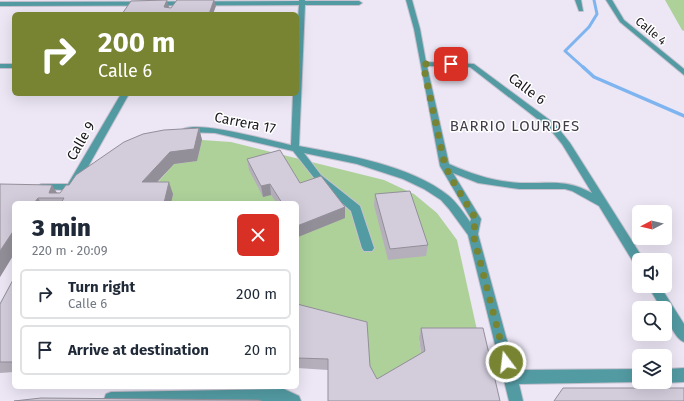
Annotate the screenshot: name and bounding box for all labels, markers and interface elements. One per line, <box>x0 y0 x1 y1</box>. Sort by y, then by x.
street label: Calle 4 <box>633 14 670 48</box>
text: 200 m <box>98 26 176 59</box>
icon: right <box>32 28 84 80</box>
pin <box>434 47 468 81</box>
icon: arrive <box>440 53 462 75</box>
text: Calle 6 <box>98 60 152 82</box>
street label: Calle 6 <box>505 70 549 108</box>
street label: Carrera 17 <box>213 109 277 137</box>
district label: BARRIO LOURDES <box>450 117 580 135</box>
street label: Calle 9 <box>63 119 99 163</box>
north arrow <box>632 205 672 245</box>
map controls <box>632 205 672 389</box>
text: 3 min <box>32 214 91 242</box>
button: close <box>237 214 279 256</box>
text: 220 m · 20:09 <box>32 243 107 258</box>
button: sound <box>632 253 672 293</box>
text: Turn right <box>68 278 135 296</box>
icon: right <box>34 283 56 305</box>
text: 200 m <box>236 285 277 303</box>
text: Calle 6 <box>68 296 107 311</box>
button: search <box>632 301 672 341</box>
icon: arrive <box>34 339 56 361</box>
text: Arrive at destination <box>68 341 209 359</box>
text: 20 m <box>244 341 277 359</box>
position arrow <box>485 341 527 383</box>
button: layers <box>632 349 672 389</box>

